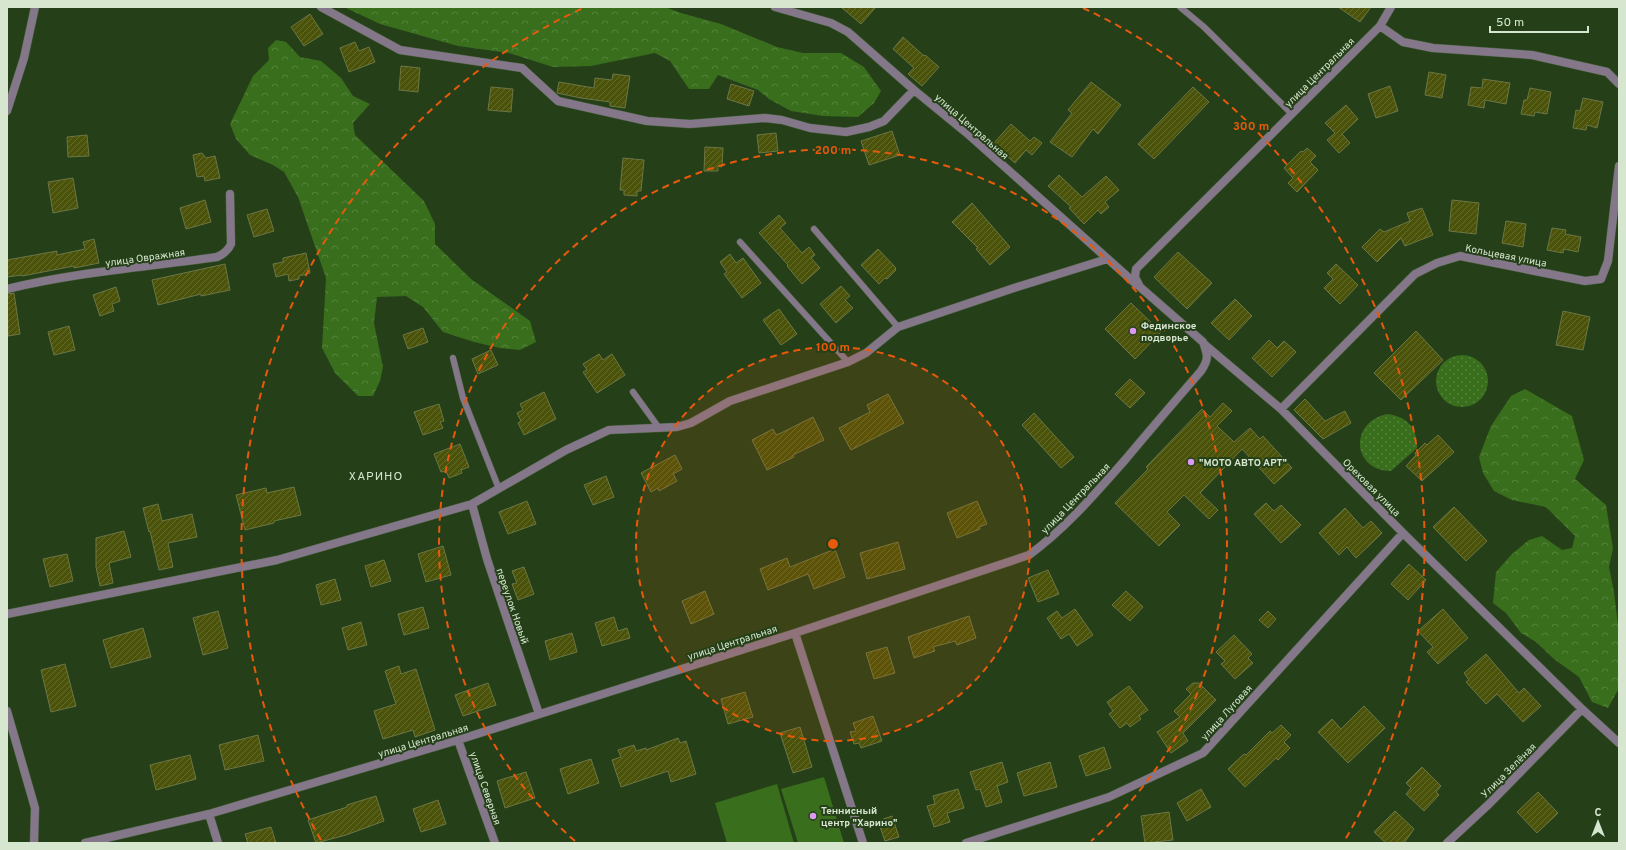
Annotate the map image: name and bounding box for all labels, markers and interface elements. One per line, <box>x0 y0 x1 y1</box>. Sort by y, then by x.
scale bar <box>1490 8 1588 34</box>
text: 50 m <box>1496 15 1524 31</box>
street label: улица Центральная <box>1282 35 1358 111</box>
street label: улица Центральная <box>931 91 1011 163</box>
text: 300 m <box>1233 119 1269 135</box>
text: 200 m <box>815 143 851 159</box>
street label: Кольцевая улица <box>1464 242 1548 271</box>
street label: улица Овражная <box>104 246 186 271</box>
place label: Фединское подворье <box>1141 320 1197 345</box>
marker: Фединское подворье <box>1128 326 1138 336</box>
text: 100 m <box>816 340 850 356</box>
street label: Ореховая улица <box>1339 456 1403 520</box>
marker: "МОТО АВТО АРТ" <box>1186 457 1196 467</box>
place label: "МОТО АВТО АРТ" <box>1199 457 1287 470</box>
street label: улица Центральная <box>1039 461 1113 537</box>
district label: ХАРИНО <box>349 469 403 485</box>
centre of rings <box>826 537 840 551</box>
street label: переулок Новый <box>493 567 531 646</box>
street label: улица Центральная <box>686 623 779 664</box>
street label: улица Луговая <box>1199 682 1256 744</box>
street label: улица Центральная <box>377 722 470 761</box>
street label: Улица Зелёная <box>1479 741 1539 801</box>
street label: улица Северная <box>466 750 503 827</box>
north arrow <box>1578 802 1618 842</box>
place label: Теннисный центр "Харино" <box>821 805 898 830</box>
text: С <box>1594 806 1602 820</box>
marker: Теннисный центр "Харино" <box>808 811 818 821</box>

